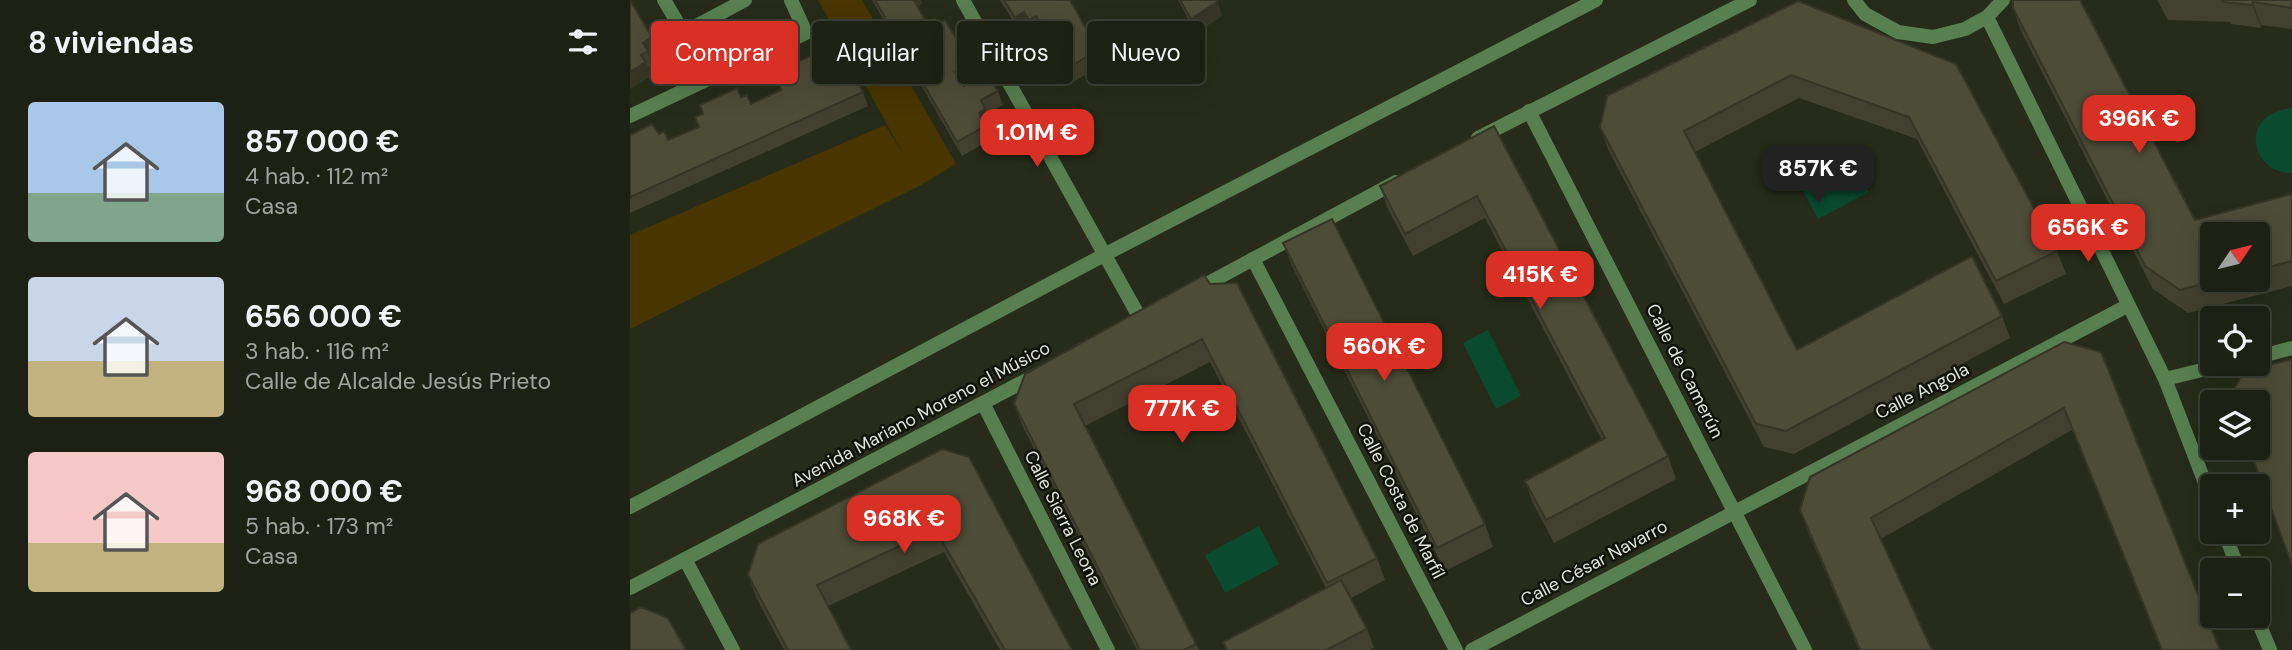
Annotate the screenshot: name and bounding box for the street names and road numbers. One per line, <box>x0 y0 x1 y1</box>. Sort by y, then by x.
street label: Calle de Camerún <box>1641 299 1729 443</box>
street label: Avenida Mariano Moreno el Músico <box>788 336 1054 492</box>
street label: Calle Angola <box>1871 357 1973 425</box>
street label: Calle Costa de Marfíl <box>1351 419 1451 583</box>
street label: Calle Sierra Leona <box>1019 446 1107 590</box>
street label: Calle César Navarro <box>1516 514 1672 612</box>

